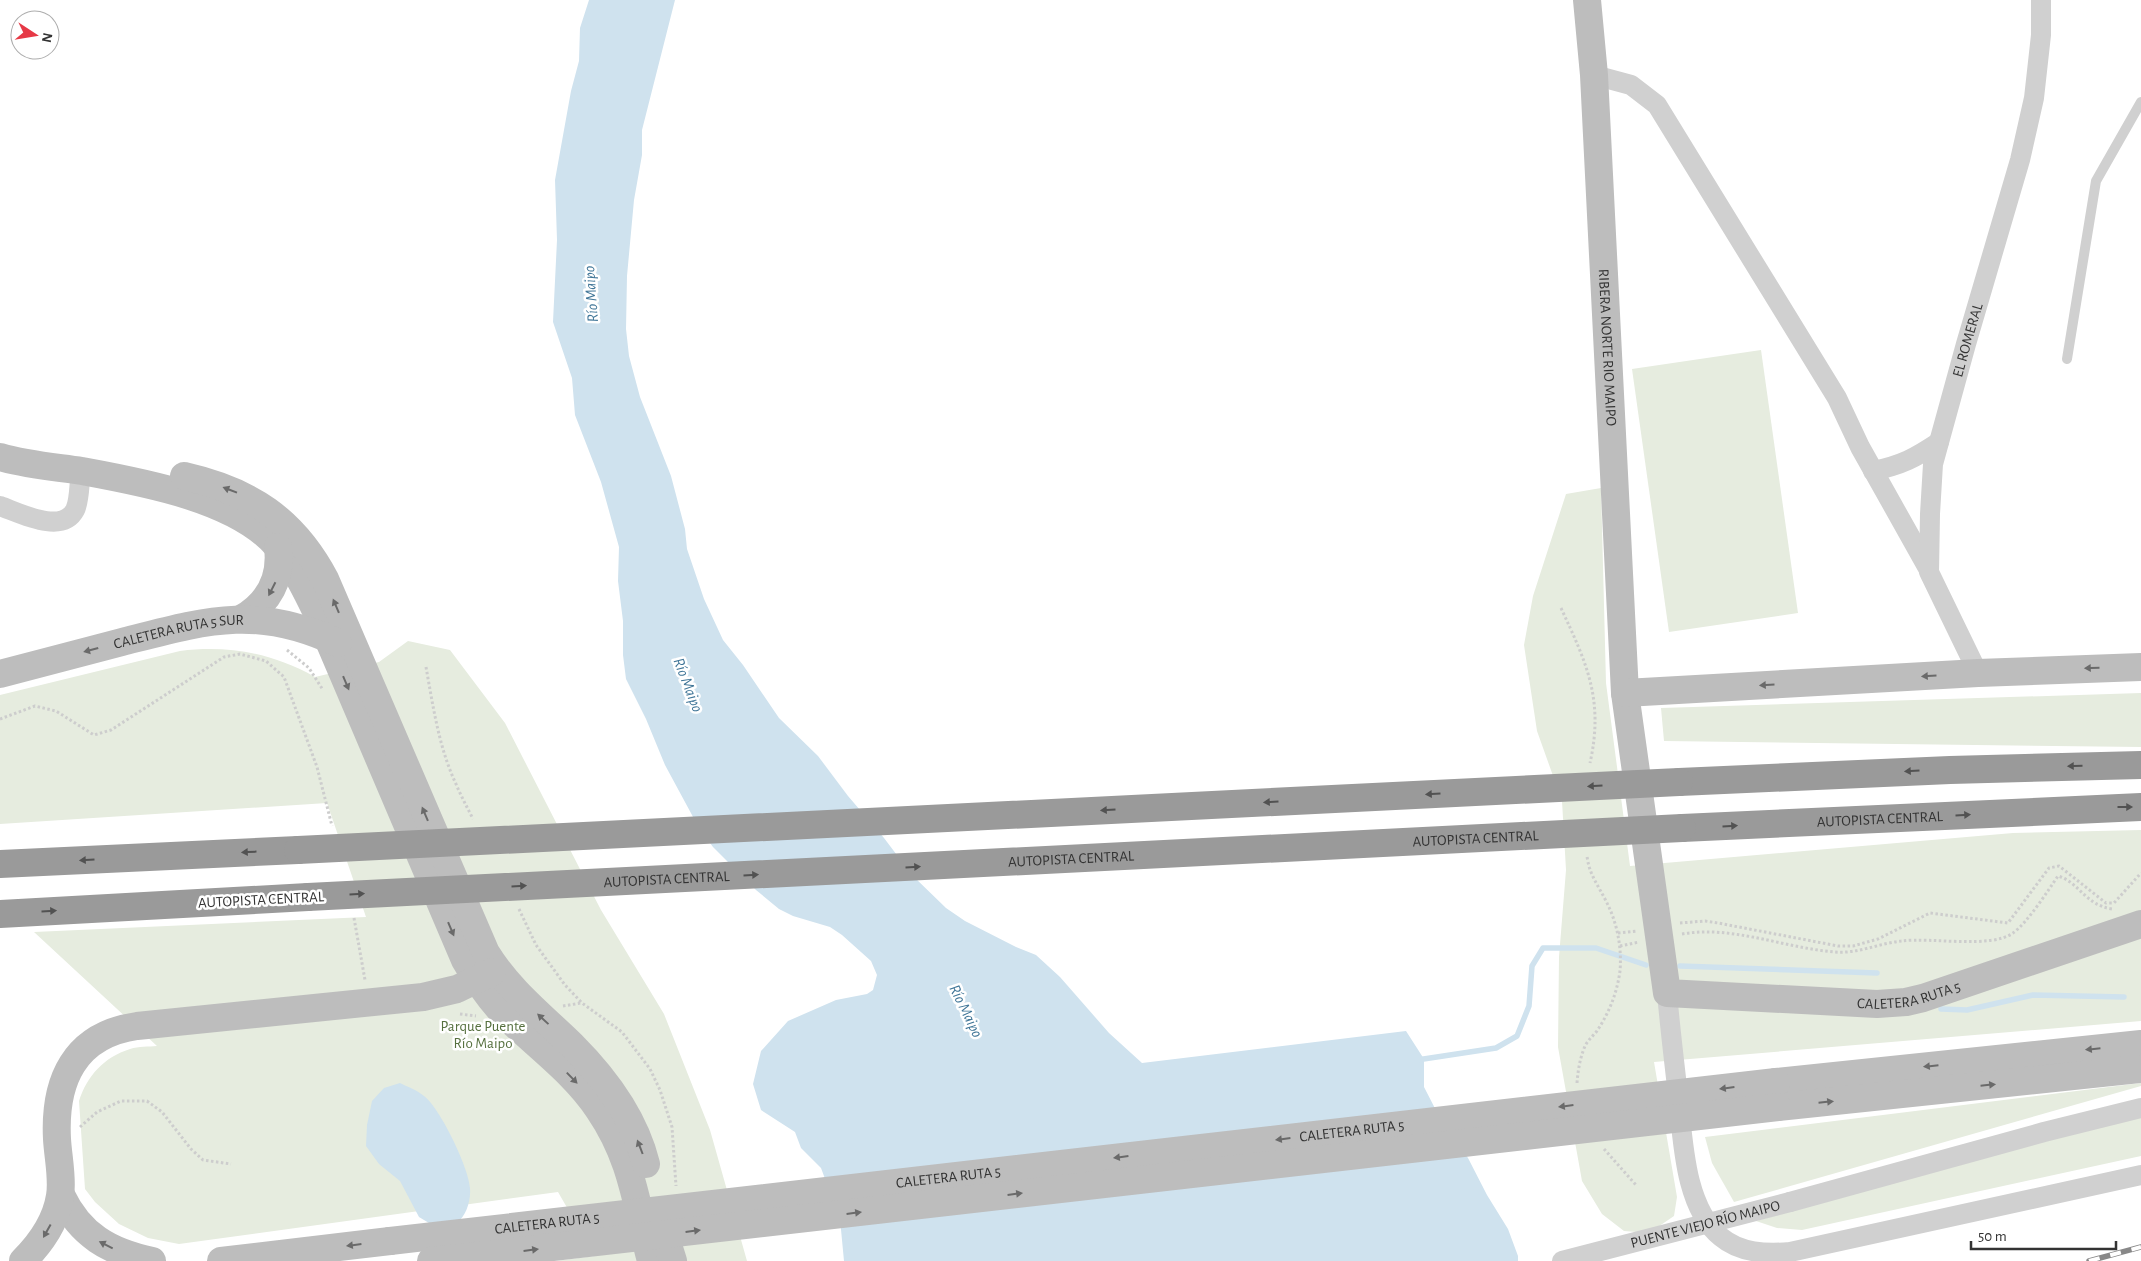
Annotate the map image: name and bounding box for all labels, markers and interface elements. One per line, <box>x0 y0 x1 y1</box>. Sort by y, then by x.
north arrow <box>10 10 60 60</box>
text: N <box>39 31 55 44</box>
water label: Río Maipo <box>581 265 602 323</box>
street label: RIBERA NORTE RIO MAIPO <box>1596 268 1619 426</box>
street label: EL ROMERAL <box>1950 301 1985 379</box>
one-way arrow <box>222 486 237 494</box>
one-way arrow <box>267 582 275 596</box>
one-way arrow <box>332 599 340 613</box>
street label: CALETERA RUTA 5 SUR <box>112 612 244 651</box>
one-way arrow <box>84 646 99 654</box>
water label: Río Maipo <box>669 656 706 715</box>
one-way arrow <box>2084 665 2100 673</box>
one-way arrow <box>1921 672 1937 680</box>
one-way arrow <box>343 676 351 690</box>
one-way arrow <box>1759 681 1775 689</box>
one-way arrow <box>2067 763 2083 771</box>
one-way arrow <box>1904 768 1920 776</box>
one-way arrow <box>1587 782 1603 790</box>
one-way arrow <box>1425 790 1441 798</box>
one-way arrow <box>1262 798 1278 806</box>
one-way arrow <box>2117 803 2133 811</box>
one-way arrow <box>1100 806 1116 814</box>
one-way arrow <box>421 807 429 821</box>
street label: AUTOPISTA CENTRAL <box>1816 809 1944 829</box>
one-way arrow <box>1955 810 1971 818</box>
one-way arrow <box>1723 822 1739 830</box>
street label: AUTOPISTA CENTRAL <box>1412 828 1540 849</box>
street label: AUTOPISTA CENTRAL <box>1008 848 1135 869</box>
one-way arrow <box>241 849 257 857</box>
one-way arrow <box>78 857 94 865</box>
one-way arrow <box>906 862 922 870</box>
street label: AUTOPISTA CENTRAL <box>603 868 731 890</box>
one-way arrow <box>743 870 759 878</box>
one-way arrow <box>511 882 527 890</box>
street label: AUTOPISTA CENTRAL <box>198 889 325 911</box>
one-way arrow <box>349 890 365 898</box>
one-way arrow <box>41 907 57 915</box>
one-way arrow <box>447 922 455 936</box>
street label: CALETERA RUTA 5 <box>1857 978 1962 1012</box>
water label: Río Maipo <box>945 982 986 1041</box>
one-way arrow <box>538 1013 550 1025</box>
park label: Parque Puente Río Maipo <box>440 1019 526 1051</box>
one-way arrow <box>2084 1045 2100 1053</box>
one-way arrow <box>1923 1062 1939 1070</box>
one-way arrow <box>566 1072 578 1084</box>
one-way arrow <box>1980 1081 1996 1089</box>
one-way arrow <box>1719 1084 1735 1092</box>
one-way arrow <box>1819 1098 1835 1106</box>
one-way arrow <box>1558 1102 1574 1110</box>
street label: CALETERA RUTA 5 <box>1298 1117 1405 1144</box>
one-way arrow <box>1274 1135 1290 1143</box>
one-way arrow <box>636 1139 644 1154</box>
one-way arrow <box>1113 1153 1129 1161</box>
street label: CALETERA RUTA 5 <box>895 1163 1002 1190</box>
one-way arrow <box>1008 1190 1024 1198</box>
street label: PUENTE VIEJO RÍO MAIPO <box>1629 1197 1782 1250</box>
one-way arrow <box>846 1209 862 1217</box>
street label: CALETERA RUTA 5 <box>494 1210 600 1236</box>
scale bar <box>1971 1218 2116 1250</box>
one-way arrow <box>43 1223 51 1238</box>
one-way arrow <box>685 1227 701 1235</box>
text: 50 m <box>1978 1229 2007 1244</box>
one-way arrow <box>99 1241 113 1249</box>
one-way arrow <box>346 1241 362 1249</box>
one-way arrow <box>523 1246 539 1254</box>

